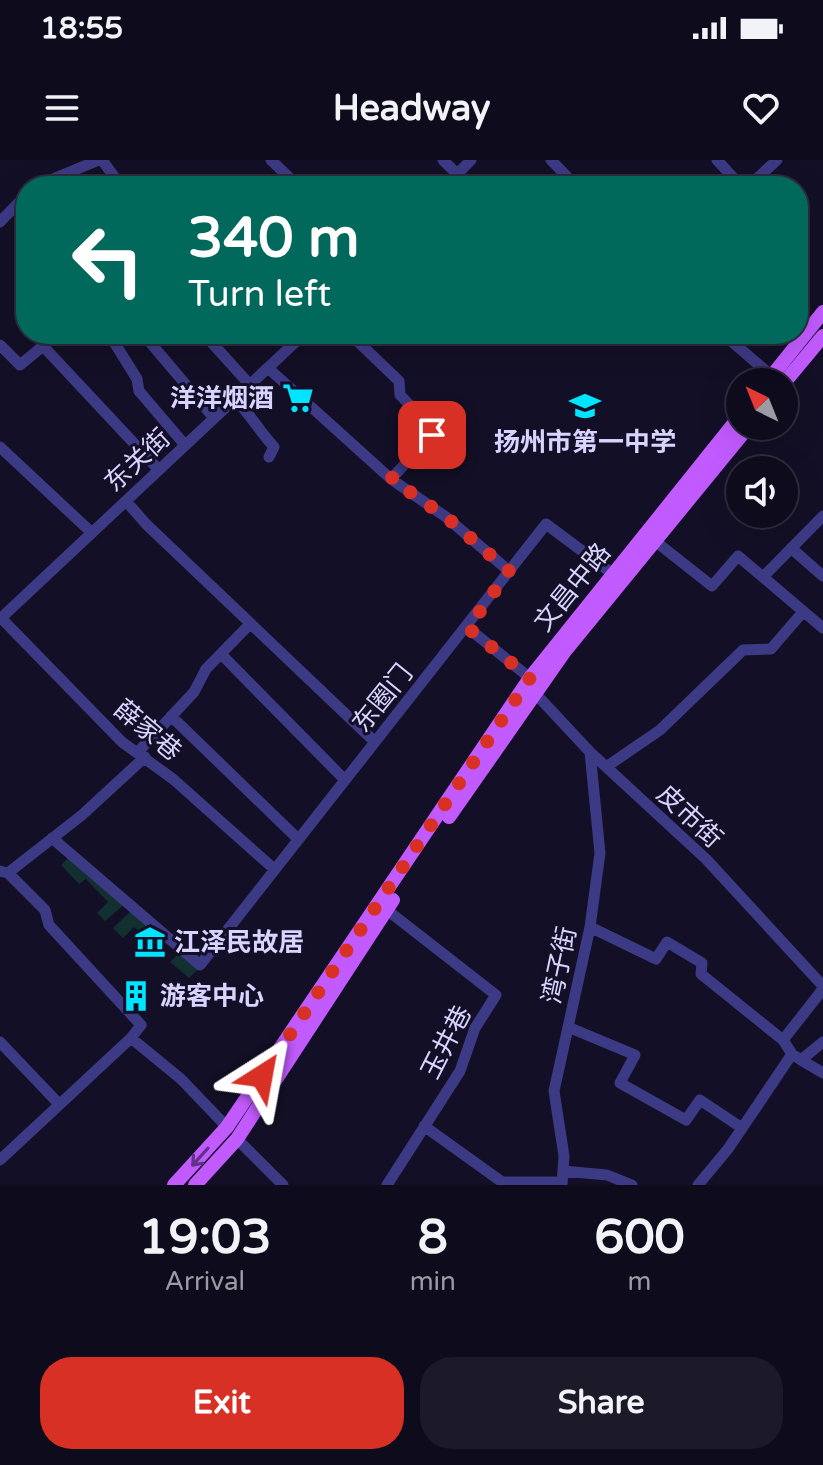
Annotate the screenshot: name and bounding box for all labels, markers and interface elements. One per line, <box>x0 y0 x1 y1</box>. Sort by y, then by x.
text: 18:55 <box>40 10 123 47</box>
icon: menu <box>40 86 84 130</box>
icon: heart <box>739 86 783 130</box>
text: Headway <box>333 87 490 130</box>
text: 340 m <box>188 205 359 272</box>
icon: left <box>56 208 160 312</box>
text: Turn left <box>188 273 331 316</box>
north arrow <box>726 368 798 440</box>
map controls <box>726 368 798 528</box>
supermarket icon: 洋洋烟酒 <box>281 381 315 415</box>
place label: 洋洋烟酒 <box>170 383 274 414</box>
school or university icon: 扬州市第一中学 <box>568 389 602 423</box>
pin <box>398 401 466 469</box>
icon: arrive <box>410 413 454 457</box>
street label: 东关街 <box>98 422 176 498</box>
place label: 扬州市第一中学 <box>494 427 676 458</box>
button: sound <box>726 456 798 528</box>
street label: 文昌中路 <box>528 537 617 637</box>
street label: 东圈门 <box>346 658 419 738</box>
street label: 薛家巷 <box>108 693 188 767</box>
street label: 皮市街 <box>651 778 729 854</box>
street label: 湾子街 <box>536 924 583 1006</box>
museum icon: 江泽民故居 <box>133 925 167 959</box>
place label: 江泽民故居 <box>174 927 304 958</box>
building icon: 游客中心 <box>119 979 153 1013</box>
place label: 游客中心 <box>160 981 264 1012</box>
street label: 玉井巷 <box>415 1000 478 1084</box>
position arrow <box>220 1034 304 1118</box>
one-way arrow <box>191 1146 209 1166</box>
text: 19:03 <box>138 1209 271 1267</box>
text: 8 <box>418 1209 448 1267</box>
text: 600 <box>594 1209 685 1267</box>
text: Arrival <box>165 1266 245 1297</box>
text: min <box>410 1266 456 1297</box>
text: m <box>628 1266 651 1297</box>
button: Exit <box>40 1357 404 1449</box>
button: Share <box>420 1357 783 1449</box>

